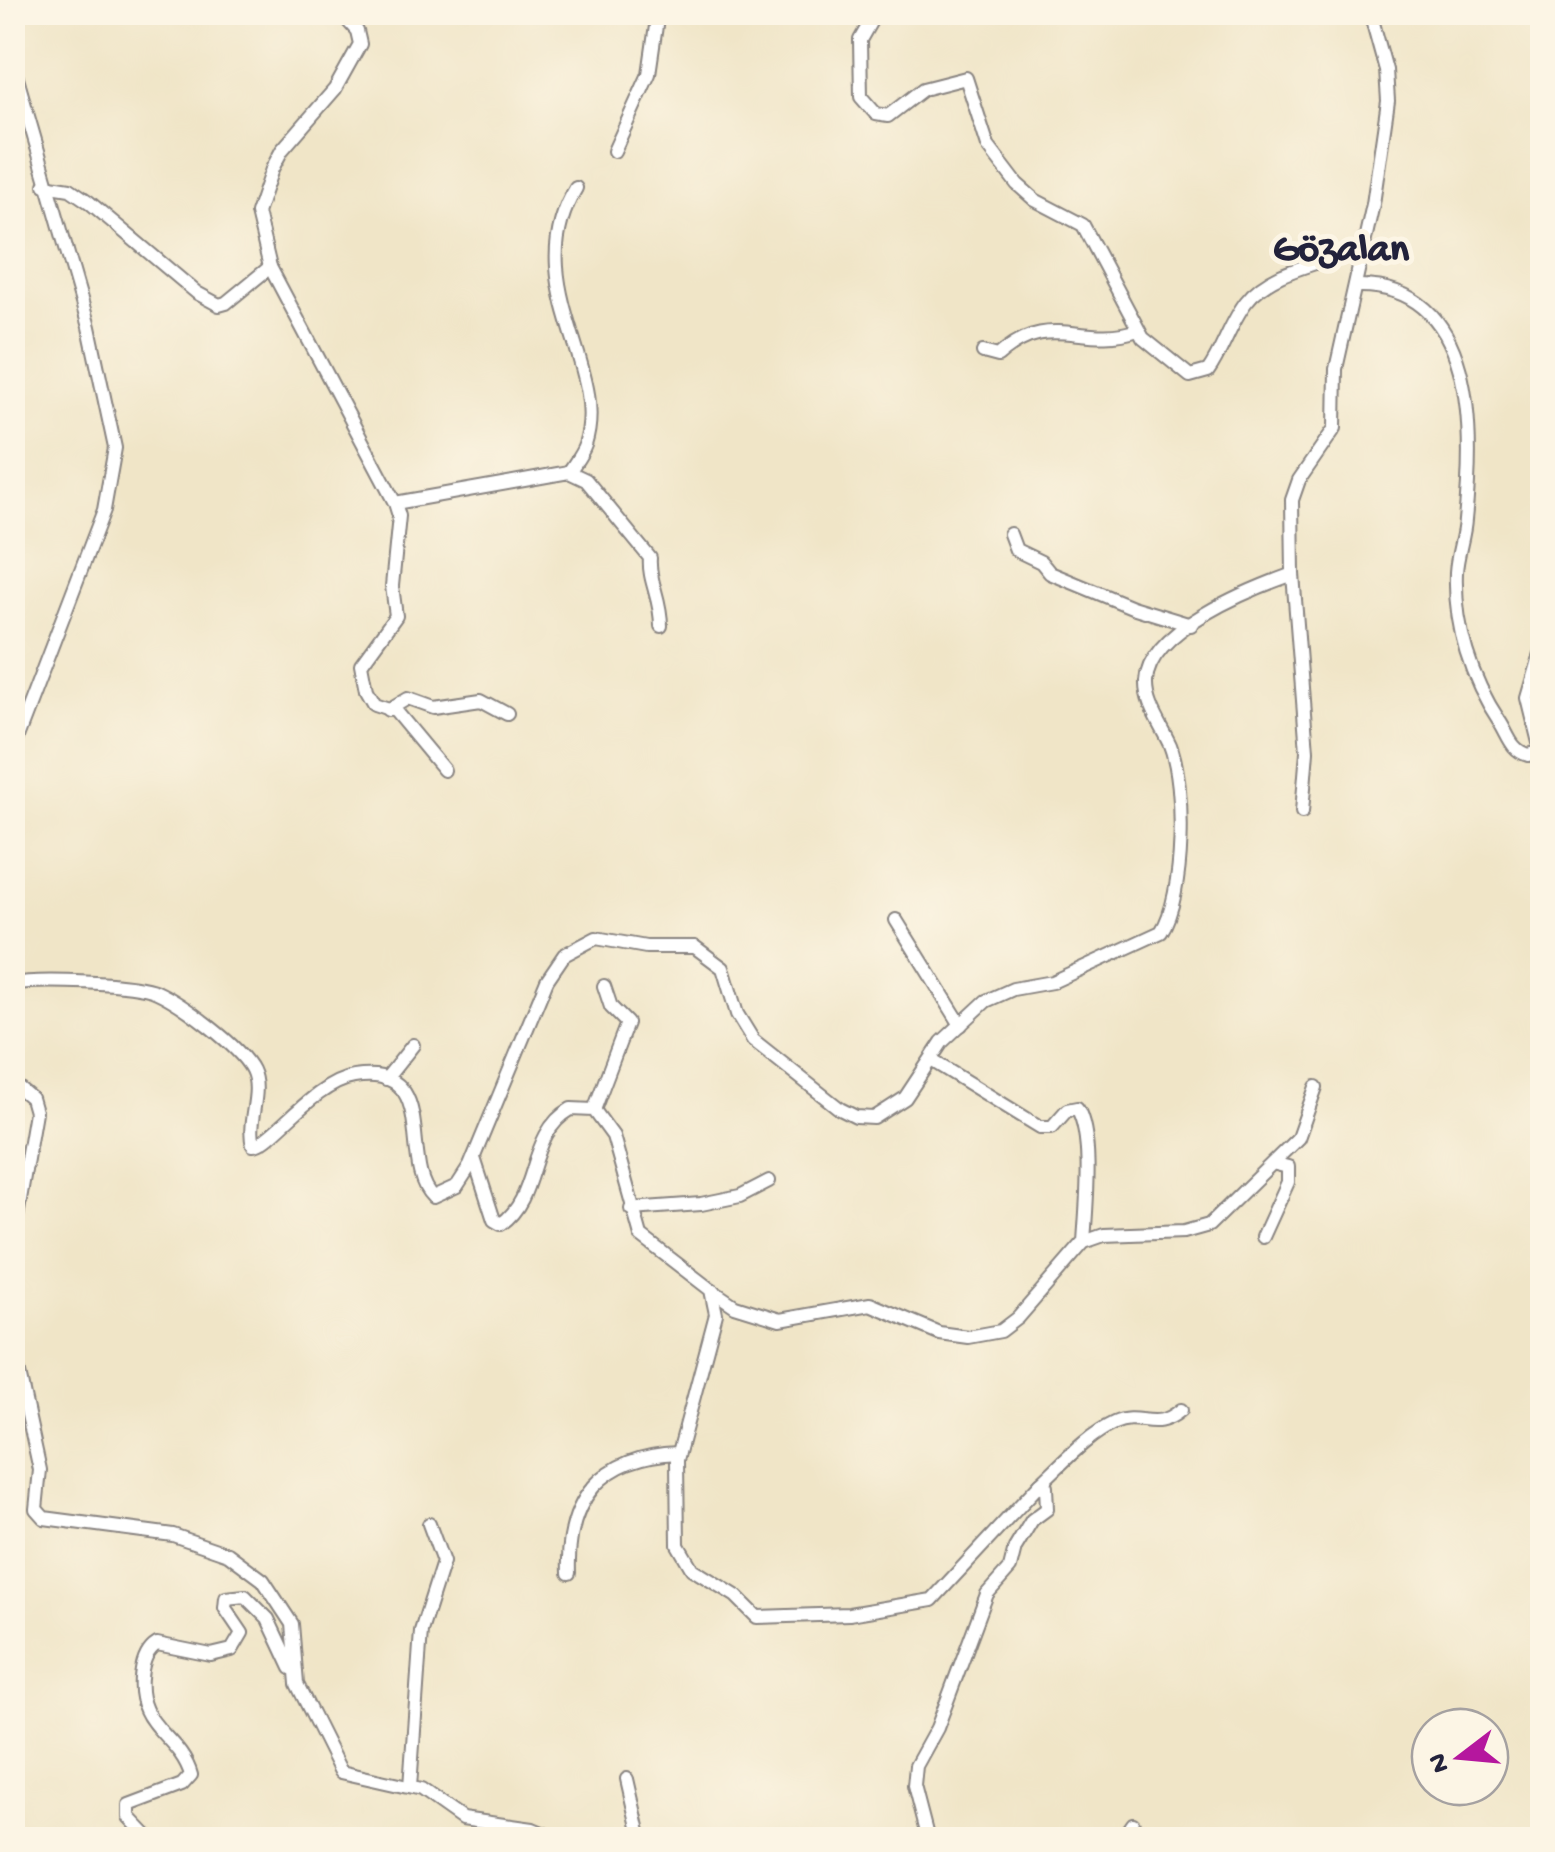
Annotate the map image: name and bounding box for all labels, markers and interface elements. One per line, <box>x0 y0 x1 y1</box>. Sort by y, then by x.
district label: Gözalan <box>1273 228 1410 275</box>
north arrow <box>1410 1707 1510 1807</box>
text: N <box>1422 1749 1459 1776</box>

